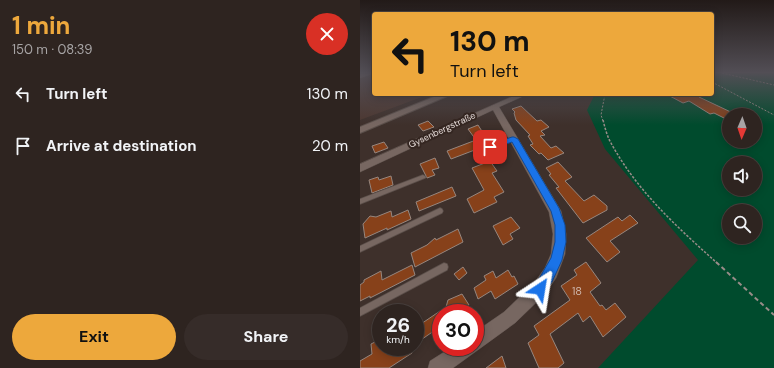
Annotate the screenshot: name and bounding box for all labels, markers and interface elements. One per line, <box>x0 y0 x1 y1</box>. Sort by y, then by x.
text: 1 min <box>12 10 70 41</box>
button: close <box>306 13 348 55</box>
text: 130 m <box>450 23 530 60</box>
icon: left <box>384 28 436 80</box>
text: 150 m · 08:39 <box>12 41 92 58</box>
text: Turn left <box>450 59 519 83</box>
icon: left <box>12 83 34 105</box>
text: Turn left <box>46 84 107 104</box>
text: 130 m <box>307 84 348 104</box>
north arrow <box>722 108 762 148</box>
map controls <box>722 108 762 244</box>
street label: Gysenbergstraße <box>407 109 477 151</box>
pin <box>473 130 507 164</box>
icon: arrive <box>12 135 34 157</box>
text: Arrive at destination <box>46 136 197 156</box>
text: 20 m <box>312 136 348 156</box>
icon: arrive <box>479 136 501 158</box>
button: sound <box>722 156 762 196</box>
button: search <box>722 204 762 244</box>
position arrow <box>519 268 561 310</box>
house number: 18 <box>572 284 582 298</box>
speed limit sign: 30 <box>432 304 484 356</box>
text: 26 <box>386 312 410 338</box>
button: Exit <box>12 314 176 360</box>
button: Share <box>184 314 348 360</box>
text: km/h <box>386 333 410 346</box>

